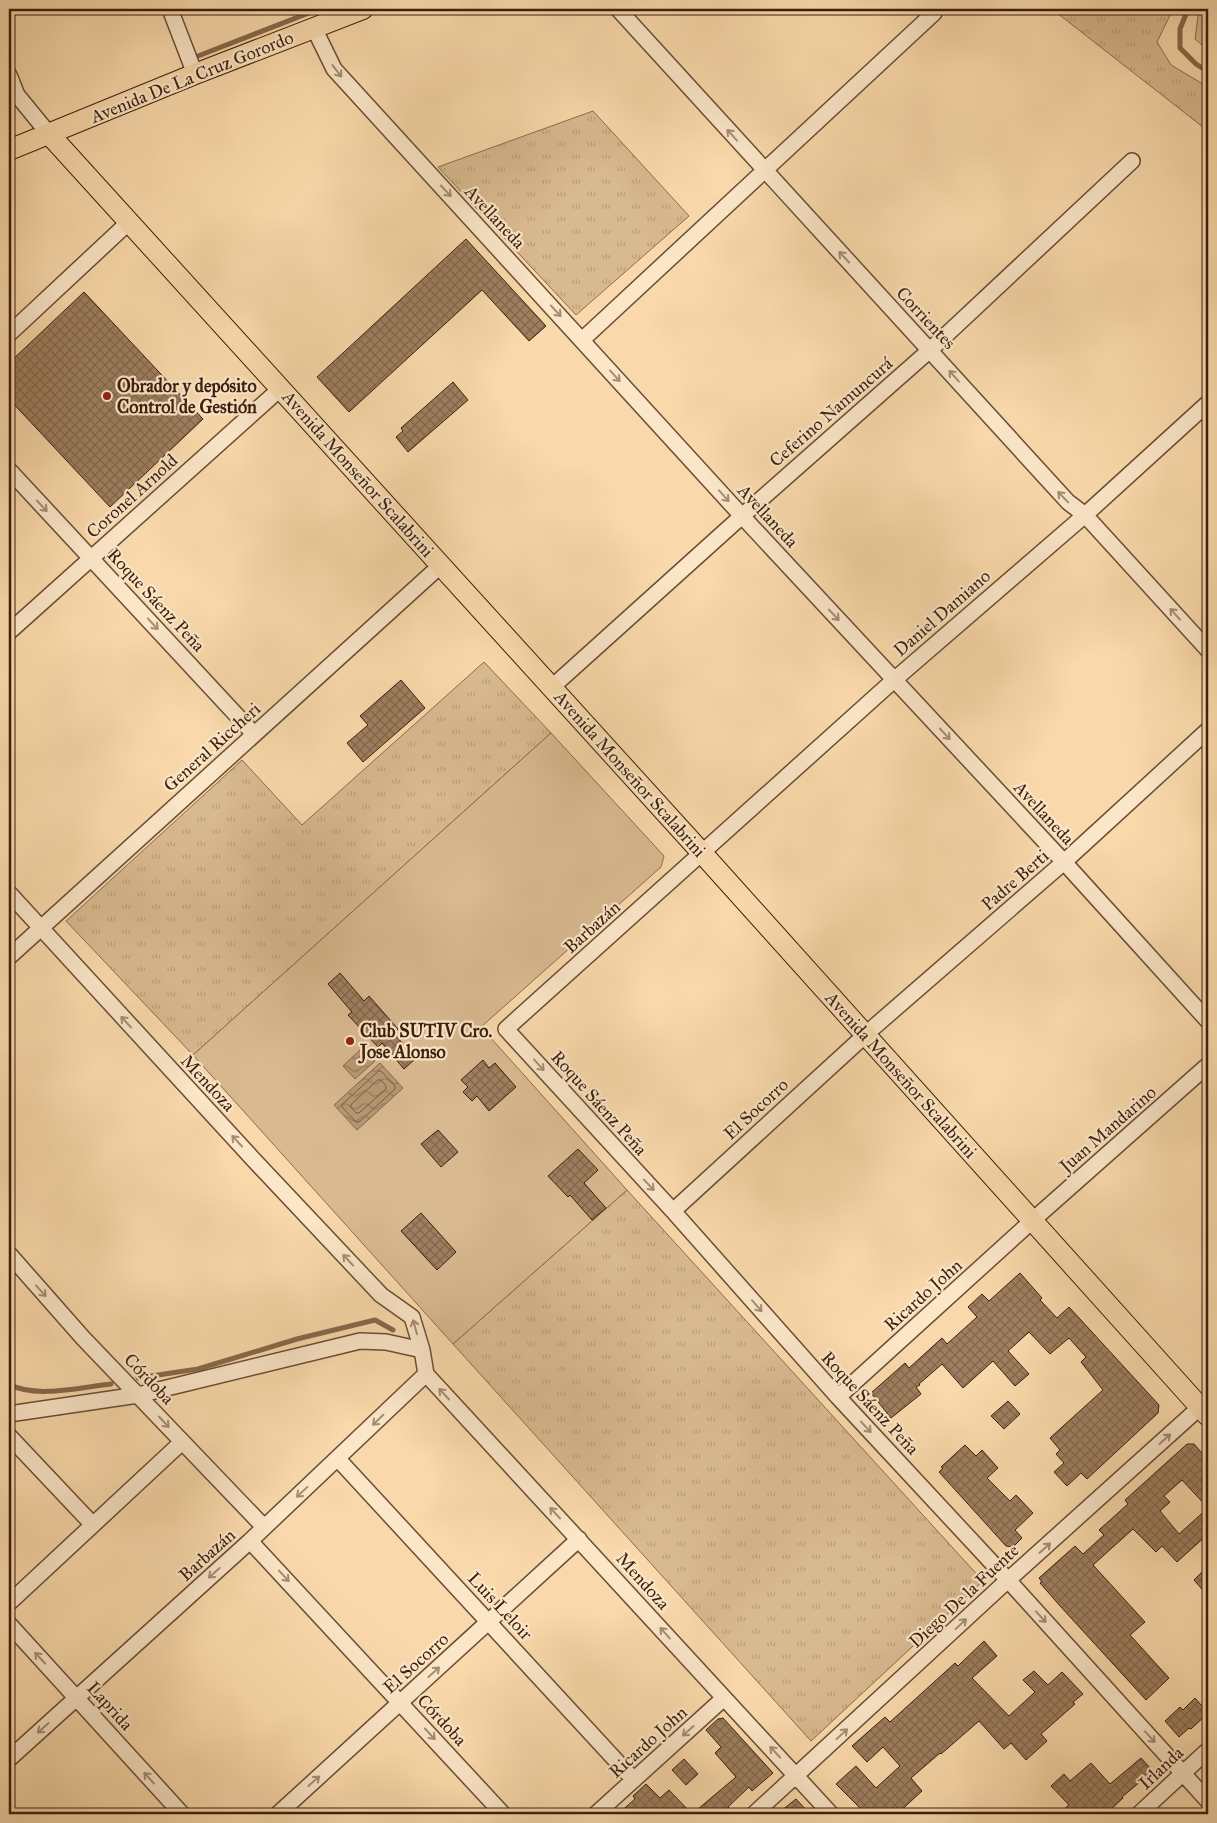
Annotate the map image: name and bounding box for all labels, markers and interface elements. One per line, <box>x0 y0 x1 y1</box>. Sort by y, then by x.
street label: Avenida De La Cruz Gorordo <box>86 26 297 128</box>
one-way arrow <box>331 64 342 77</box>
one-way arrow <box>726 129 738 142</box>
street label: Avellaneda <box>459 180 530 254</box>
one-way arrow <box>440 185 452 198</box>
one-way arrow <box>838 250 850 263</box>
street label: Corrientes <box>892 282 960 354</box>
one-way arrow <box>550 304 562 317</box>
street label: Ceferino Namuncurá <box>765 352 897 471</box>
one-way arrow <box>609 369 621 382</box>
one-way arrow <box>949 370 960 383</box>
place label: Obrador y depósito Control de Gestión <box>117 375 257 418</box>
street label: Avenida Monseñor Scalabrini <box>277 385 439 562</box>
marker: Obrador y depósito Control de Gestión <box>101 390 113 402</box>
street label: Coronel Arnold <box>82 449 182 543</box>
street label: Avellaneda <box>732 479 803 553</box>
one-way arrow <box>718 490 730 503</box>
one-way arrow <box>1057 491 1069 503</box>
one-way arrow <box>36 499 48 512</box>
street label: Roque Sáenz Peña <box>102 544 210 657</box>
street label: Daniel Damiano <box>889 565 995 661</box>
one-way arrow <box>1170 608 1181 621</box>
one-way arrow <box>829 609 840 622</box>
one-way arrow <box>147 618 159 631</box>
street label: Avenida Monseñor Scalabrini <box>549 685 711 862</box>
street label: General Riccheri <box>159 698 265 796</box>
one-way arrow <box>939 728 951 741</box>
street label: Avellaneda <box>1008 776 1079 850</box>
street label: Padre Berti <box>977 845 1053 915</box>
street label: Barbazán <box>559 896 625 958</box>
street label: Avenida Monseñor Scalabrini <box>820 986 982 1163</box>
one-way arrow <box>121 1016 133 1029</box>
place label: Club SUTIV Cro. Jose Alonso <box>358 1020 492 1064</box>
marker: Club SUTIV Cro. Jose Alonso <box>344 1035 356 1047</box>
street label: Roque Sáenz Peña <box>545 1046 652 1161</box>
street label: Mendoza <box>176 1050 240 1116</box>
one-way arrow <box>533 1059 545 1072</box>
street label: El Socorro <box>719 1073 793 1145</box>
street label: Juan Mandarino <box>1054 1081 1161 1179</box>
one-way arrow <box>231 1135 243 1148</box>
one-way arrow <box>643 1179 655 1192</box>
one-way arrow <box>342 1253 354 1266</box>
street label: Ricardo John <box>879 1254 967 1336</box>
one-way arrow <box>35 1284 47 1297</box>
one-way arrow <box>751 1300 763 1313</box>
one-way arrow <box>410 1319 420 1335</box>
street label: Roque Sáenz Peña <box>816 1347 924 1460</box>
street label: Córdoba <box>119 1349 179 1409</box>
one-way arrow <box>438 1387 450 1400</box>
one-way arrow <box>372 1414 385 1426</box>
one-way arrow <box>158 1416 170 1429</box>
one-way arrow <box>860 1421 872 1434</box>
one-way arrow <box>1159 1433 1172 1445</box>
one-way arrow <box>295 1486 308 1498</box>
one-way arrow <box>549 1506 561 1519</box>
street label: Barbazán <box>174 1524 240 1586</box>
street label: Diego De la Fuente <box>905 1539 1024 1653</box>
one-way arrow <box>1038 1542 1051 1554</box>
street label: Mendoza <box>611 1548 675 1615</box>
one-way arrow <box>208 1567 221 1579</box>
street label: Luis Leloir <box>463 1567 537 1645</box>
one-way arrow <box>278 1570 290 1583</box>
one-way arrow <box>1035 1610 1047 1623</box>
one-way arrow <box>955 1618 968 1630</box>
one-way arrow <box>659 1626 671 1639</box>
street label: El Socorro <box>379 1628 453 1698</box>
one-way arrow <box>34 1651 46 1664</box>
one-way arrow <box>427 1666 440 1678</box>
street label: Laprida <box>82 1677 138 1735</box>
street label: Córdoba <box>413 1690 472 1751</box>
street label: Ricardo John <box>604 1701 692 1783</box>
one-way arrow <box>36 1722 49 1734</box>
one-way arrow <box>682 1725 695 1737</box>
one-way arrow <box>424 1727 436 1740</box>
one-way arrow <box>836 1728 848 1740</box>
one-way arrow <box>1144 1731 1156 1744</box>
street label: Irlanda <box>1134 1742 1188 1794</box>
one-way arrow <box>769 1746 781 1759</box>
one-way arrow <box>144 1772 155 1785</box>
one-way arrow <box>307 1775 320 1787</box>

